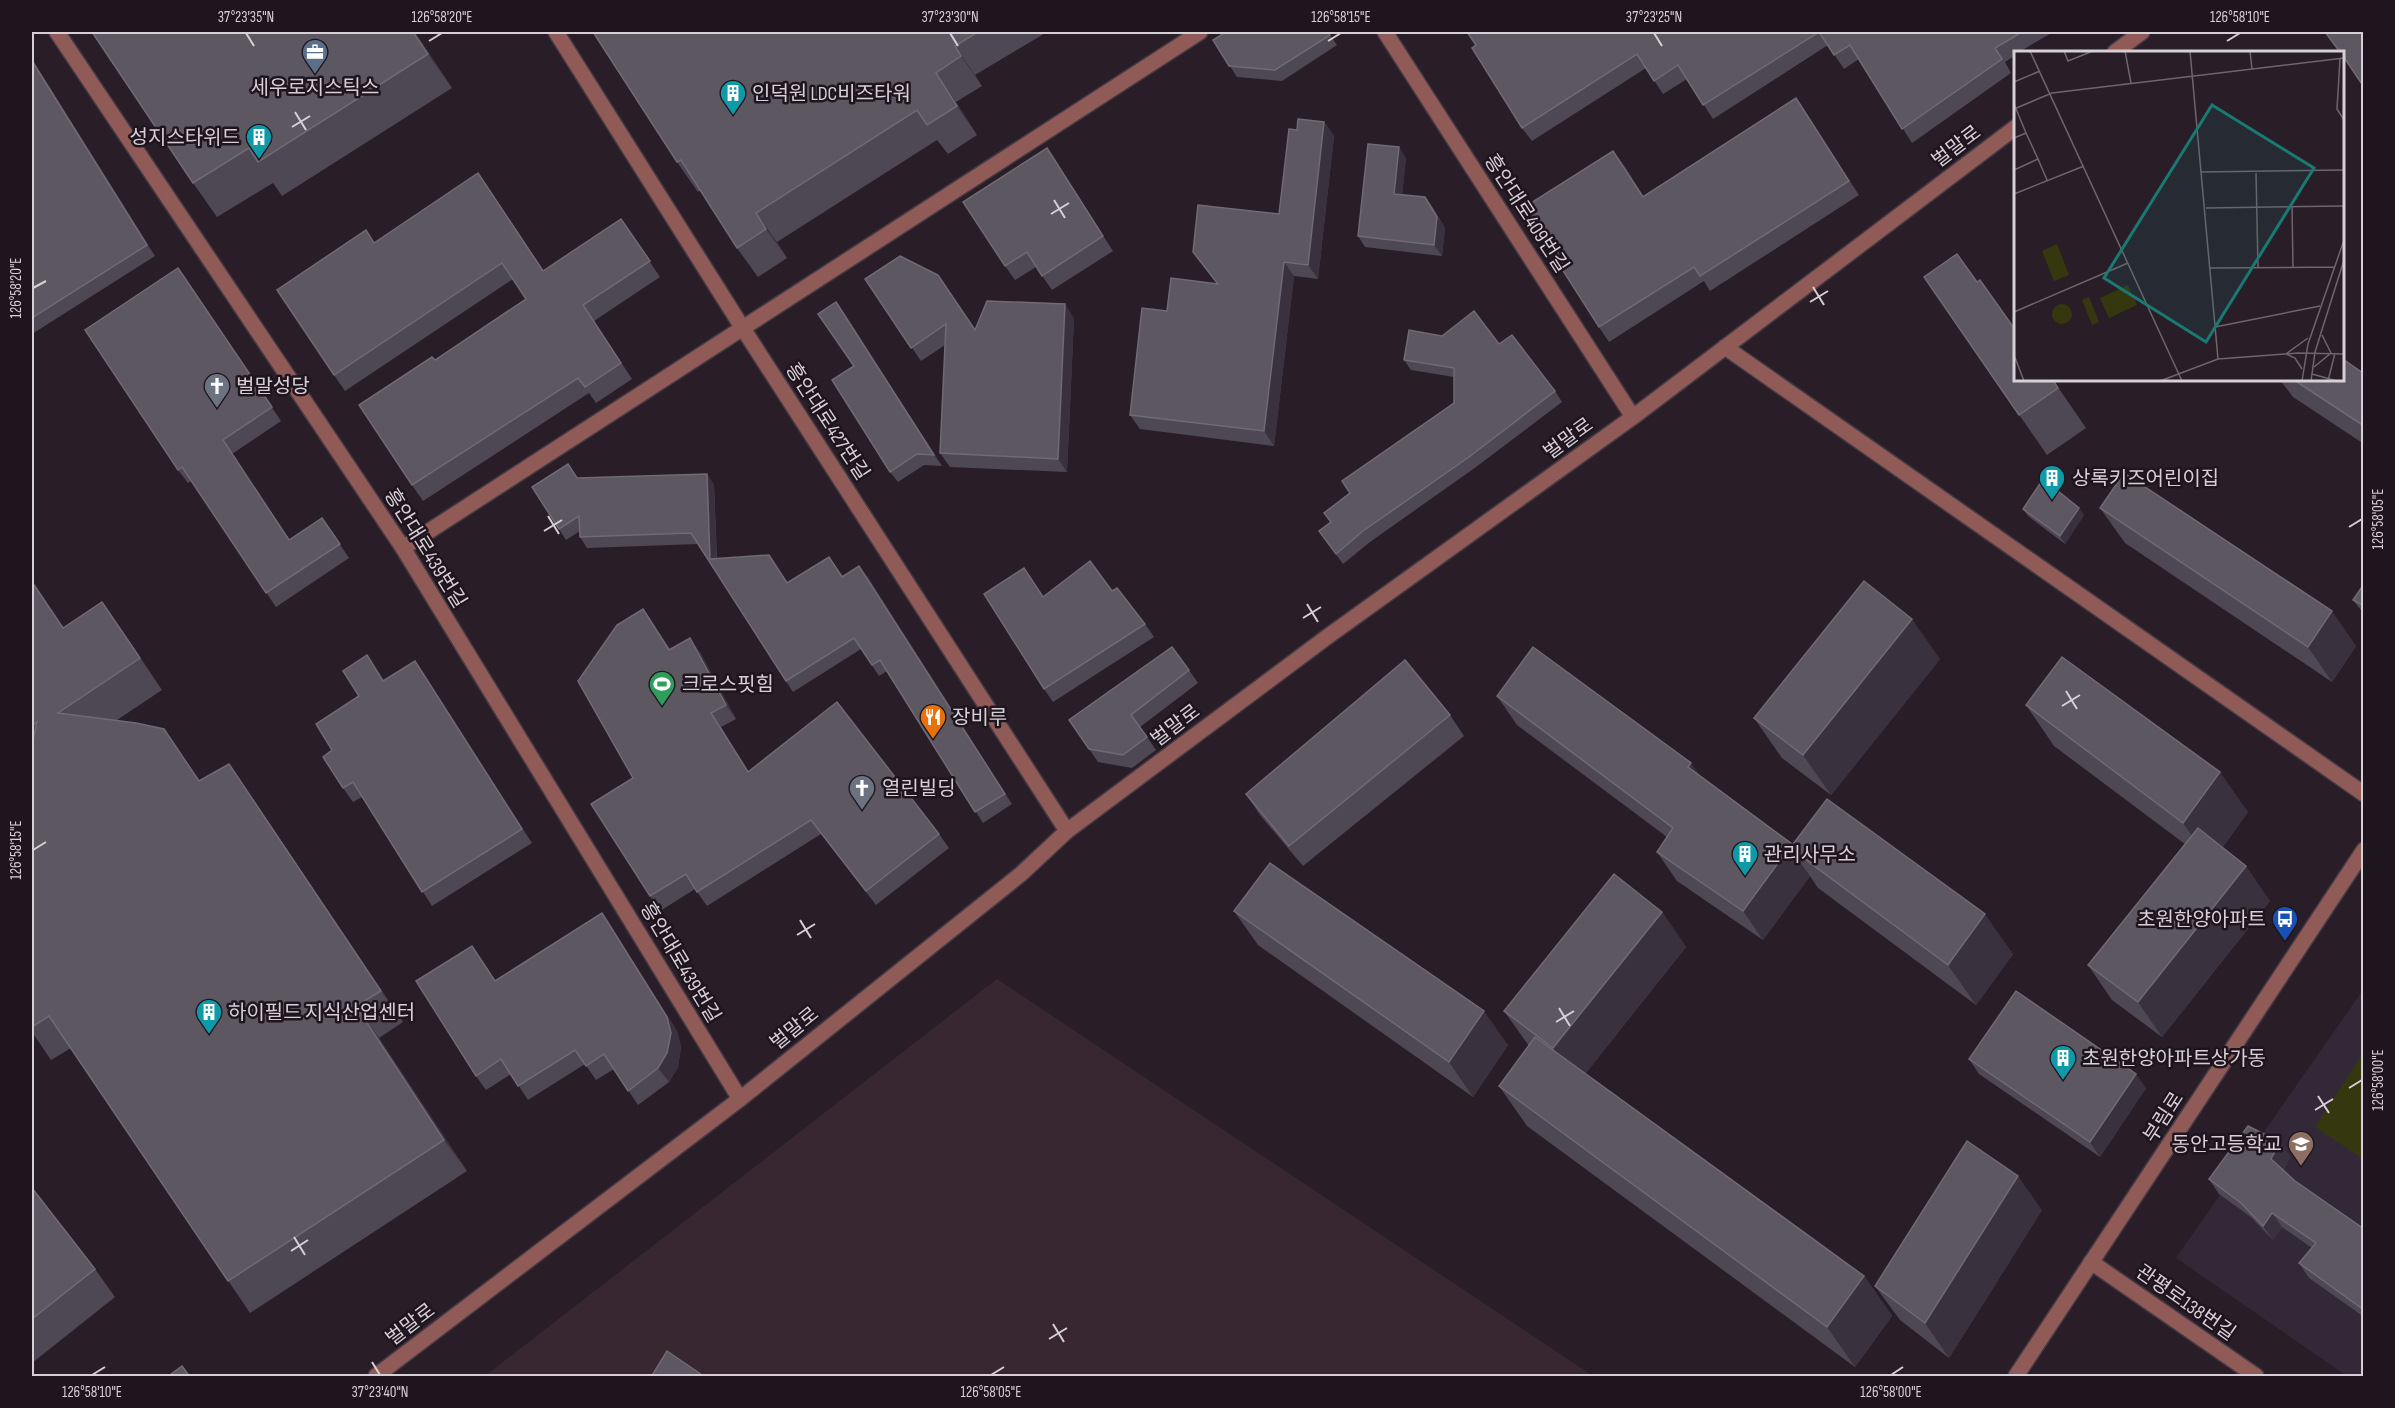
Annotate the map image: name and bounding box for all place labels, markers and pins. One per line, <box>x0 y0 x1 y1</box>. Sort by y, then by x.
office icon: 세우로지스틱스 <box>300 37 330 75</box>
place label: 세우로지스틱스 <box>251 76 379 100</box>
building icon: 인덕원 LDC비즈타워 <box>718 78 748 116</box>
place label: 인덕원 LDC비즈타워 <box>752 82 911 106</box>
building icon: 성지스타위드 <box>244 122 274 160</box>
place label: 성지스타위드 <box>130 126 240 150</box>
church icon: 벌말성당 <box>202 371 232 409</box>
place label: 벌말성당 <box>236 375 310 399</box>
building icon: 상록키즈어린이집 <box>2037 463 2067 501</box>
place label: 상록키즈어린이집 <box>2072 467 2219 491</box>
sports icon: 크로스핏힘 <box>647 669 677 707</box>
place label: 크로스핏힘 <box>682 673 774 697</box>
restaurant icon: 장비루 <box>918 702 948 740</box>
place label: 장비루 <box>952 706 1007 730</box>
church icon: 열린빌딩 <box>847 773 877 811</box>
place label: 열린빌딩 <box>882 777 956 801</box>
building icon: 관리사무소 <box>1730 839 1760 877</box>
place label: 관리사무소 <box>1764 843 1856 867</box>
bus stop icon: 초원한양아파트 <box>2270 904 2300 942</box>
place label: 초원한양아파트 <box>2137 908 2266 932</box>
building icon: 하이필드 지식산업센터 <box>194 997 224 1035</box>
place label: 하이필드 지식산업센터 <box>228 1001 415 1025</box>
building icon: 초원한양아파트상가동 <box>2048 1043 2078 1081</box>
place label: 초원한양아파트상가동 <box>2082 1047 2266 1071</box>
school or university icon: 동안고등학교 <box>2286 1129 2316 1167</box>
place label: 동안고등학교 <box>2172 1133 2282 1157</box>

